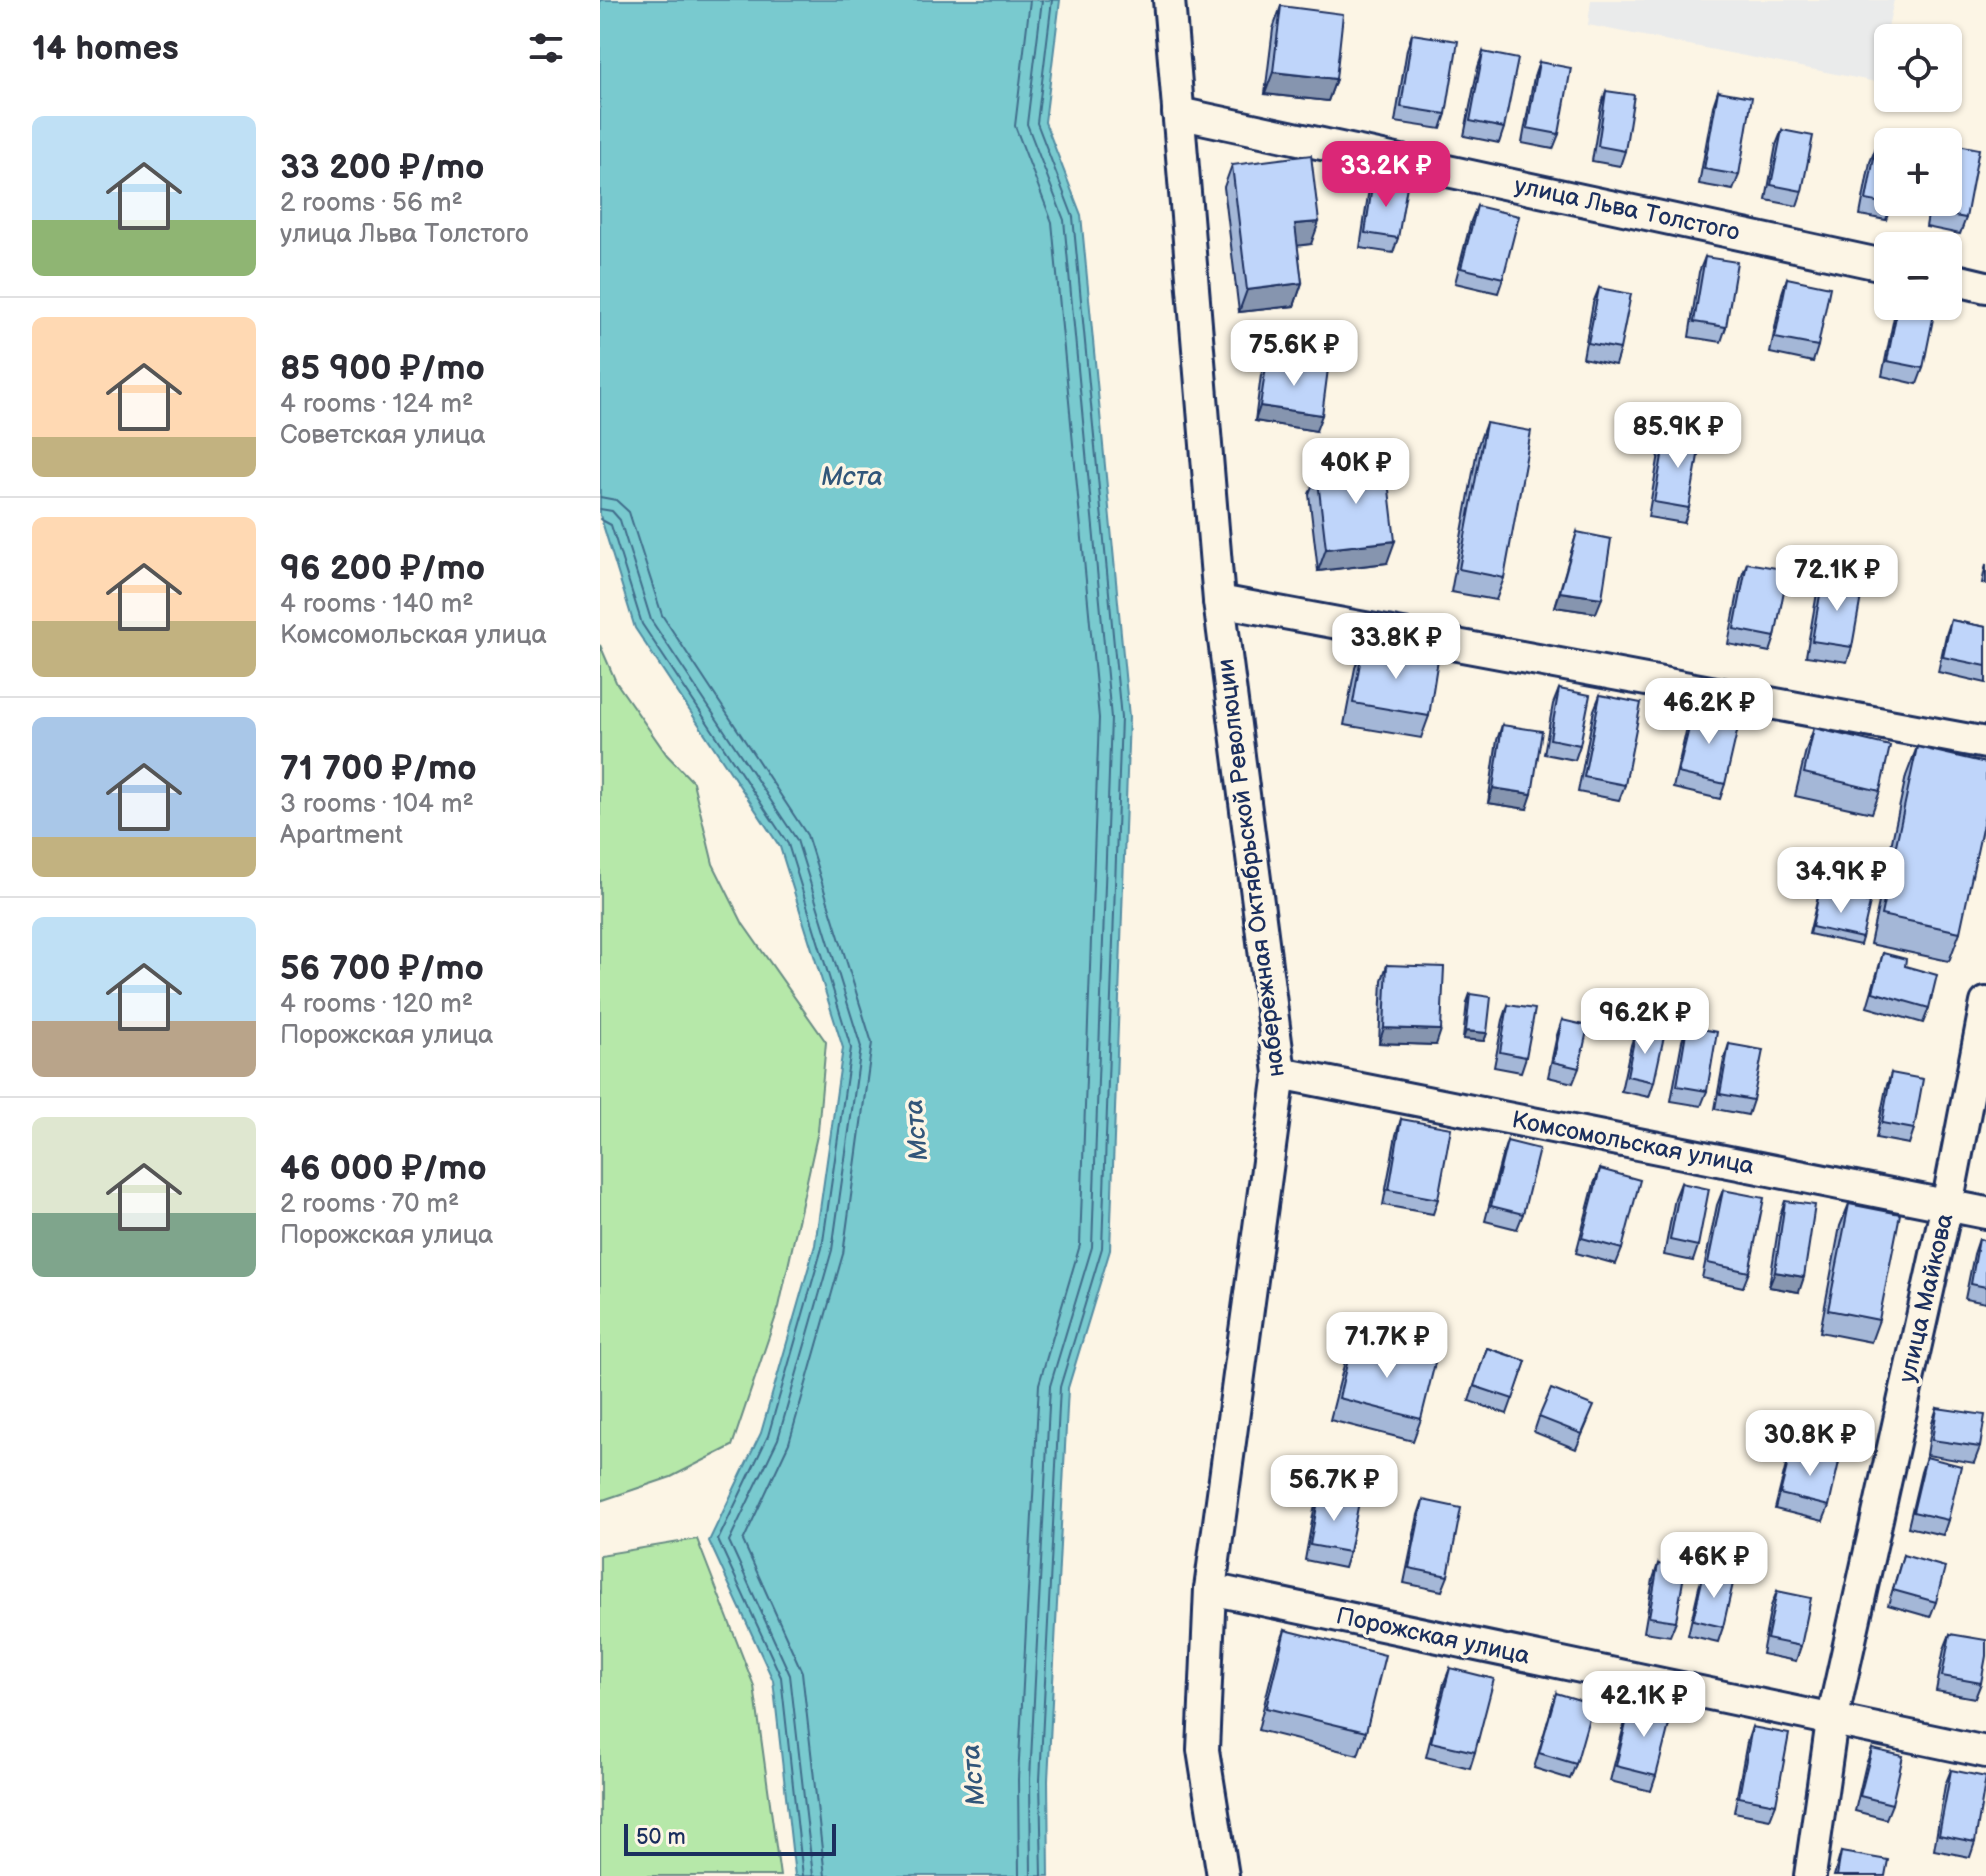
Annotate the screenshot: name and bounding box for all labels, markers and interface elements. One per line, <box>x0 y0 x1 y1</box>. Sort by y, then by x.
map controls <box>1874 24 1962 320</box>
button: locate <box>1874 24 1962 112</box>
icon: filters <box>524 26 568 70</box>
text: 14 homes <box>32 28 179 69</box>
button: + <box>1874 128 1962 216</box>
pin: 33.2K ₽ <box>1312 141 1460 209</box>
text: 33 200 ₽/mo <box>280 147 484 188</box>
icon: home <box>96 148 192 244</box>
text: 33.2K ₽ <box>1340 151 1432 182</box>
street label: улица Льва Толстого <box>1512 171 1742 247</box>
text: 2 rooms · 56 m² <box>280 188 463 219</box>
text: улица Льва Толстого <box>280 219 529 250</box>
button: − <box>1874 232 1962 320</box>
pin: 75.6K ₽ <box>1220 320 1368 388</box>
text: 75.6K ₽ <box>1249 330 1339 361</box>
text: 85 900 ₽/mo <box>280 348 485 389</box>
icon: home <box>96 349 192 445</box>
text: 4 rooms · 124 m² <box>280 389 473 420</box>
pin: 85.9K ₽ <box>1604 402 1752 470</box>
text: 85.9K ₽ <box>1632 412 1724 443</box>
text: Советская улица <box>280 420 486 451</box>
pin: 40K ₽ <box>1300 438 1412 506</box>
text: 40K ₽ <box>1320 448 1392 479</box>
water label: Мста <box>821 462 883 493</box>
pin: 72.1K ₽ <box>1763 545 1911 613</box>
text: 96 200 ₽/mo <box>280 548 485 589</box>
icon: home <box>96 549 192 645</box>
text: 72.1K ₽ <box>1794 555 1880 586</box>
text: 4 rooms · 140 m² <box>280 589 474 620</box>
pin: 33.8K ₽ <box>1322 613 1470 681</box>
text: Комсомольская улица <box>280 620 547 651</box>
text: 33.8K ₽ <box>1350 623 1442 654</box>
street label: набережная Октябрьской Революции <box>1211 657 1291 1079</box>
pin: 46.2K ₽ <box>1635 678 1783 746</box>
text: 46.2K ₽ <box>1663 688 1755 719</box>
text: 71 700 ₽/mo <box>280 748 477 789</box>
icon: home <box>96 749 192 845</box>
text: 3 rooms · 104 m² <box>280 789 474 820</box>
text: Apartment <box>280 820 403 851</box>
pin: 34.9K ₽ <box>1767 847 1915 915</box>
text: 34.9K ₽ <box>1795 857 1887 888</box>
text: 56 700 ₽/mo <box>280 948 484 989</box>
icon: home <box>96 949 192 1045</box>
pin: 96.2K ₽ <box>1571 988 1719 1056</box>
text: 4 rooms · 120 m² <box>280 989 473 1020</box>
text: 96.2K ₽ <box>1599 998 1691 1029</box>
text: Порожская улица <box>280 1020 493 1051</box>
water label: Мста <box>899 1098 935 1162</box>
street label: Комсомольская улица <box>1509 1105 1757 1181</box>
text: 46 000 ₽/mo <box>280 1148 487 1189</box>
icon: home <box>96 1149 192 1245</box>
text: 2 rooms · 70 m² <box>280 1189 459 1220</box>
street label: улица Майкова <box>1892 1211 1960 1385</box>
text: Порожская улица <box>280 1220 493 1251</box>
pin: 71.7K ₽ <box>1313 1312 1461 1380</box>
text: 71.7K ₽ <box>1344 1322 1430 1353</box>
pin: 30.8K ₽ <box>1736 1410 1884 1478</box>
text: 30.8K ₽ <box>1764 1420 1856 1451</box>
pin: 56.7K ₽ <box>1260 1455 1408 1523</box>
text: 56.7K ₽ <box>1289 1465 1379 1496</box>
pin: 46K ₽ <box>1658 1532 1770 1600</box>
text: 46K ₽ <box>1679 1542 1749 1573</box>
street label: Порожская улица <box>1334 1601 1532 1671</box>
pin: 42.1K ₽ <box>1570 1671 1718 1739</box>
text: 42.1K ₽ <box>1600 1681 1688 1712</box>
water label: Мста <box>956 1743 992 1807</box>
scale bar <box>624 1820 836 1856</box>
text: 50 m <box>636 1824 686 1851</box>

